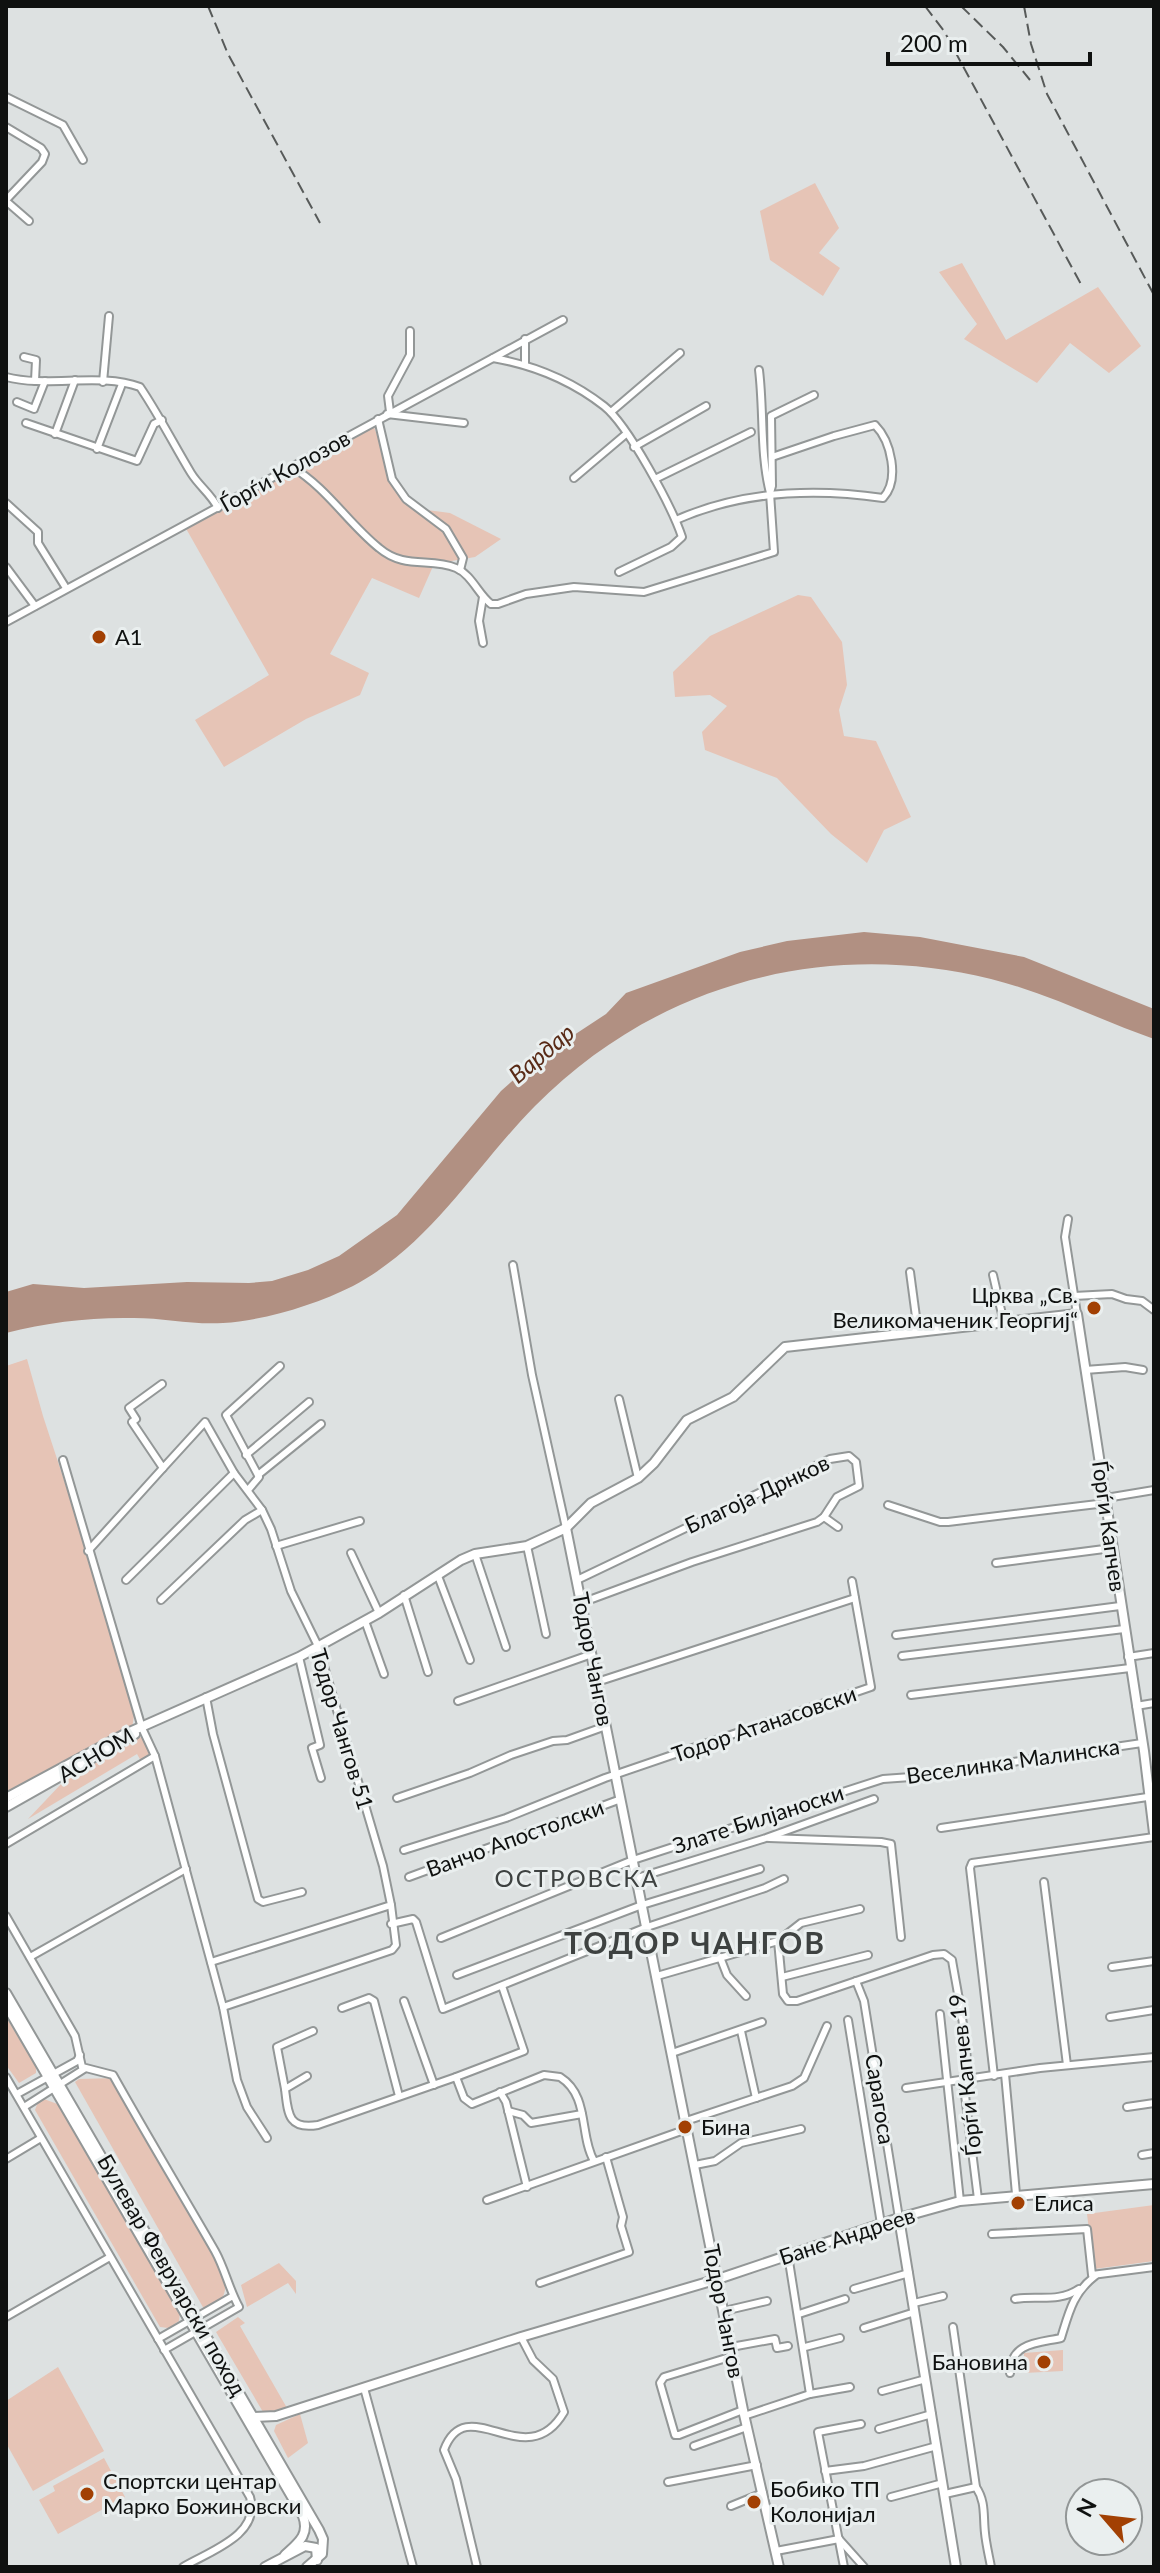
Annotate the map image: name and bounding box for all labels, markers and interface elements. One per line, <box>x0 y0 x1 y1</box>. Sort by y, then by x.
scale bar <box>888 16 1090 66</box>
text: 200 m <box>900 28 968 57</box>
street label: Ѓорѓи Колозов <box>215 424 355 517</box>
place label: А1 <box>115 623 143 650</box>
marker: А1 <box>90 628 108 646</box>
water label: Вардар <box>502 1017 580 1089</box>
place label: Црква „Св. Великомаченик Георгиј“ <box>832 1281 1078 1333</box>
marker: Црква „Св. Великомаченик Георгиј“ <box>1085 1299 1103 1317</box>
street label: Благоја Дрнков <box>680 1448 833 1539</box>
street label: Ѓорѓи Капчев <box>1087 1459 1132 1593</box>
street label: Тодор Чангов <box>567 1590 620 1728</box>
street label: Тодор Чангов 51 <box>305 1645 380 1813</box>
street label: Тодор Атанасовски <box>668 1679 860 1768</box>
street label: АСНОМ <box>53 1721 139 1788</box>
street label: Веселинка Малинска <box>904 1732 1121 1789</box>
street label: Злате Билјаноски <box>669 1778 847 1859</box>
street label: Ванчо Апостолски <box>422 1793 607 1882</box>
district label: ОСТРОВСКА <box>495 1863 659 1892</box>
district label: ТОДОР ЧАНГОВ <box>564 1924 826 1960</box>
street label: Ѓорѓи Капчев 19 <box>943 1993 986 2158</box>
street label: Сарагоса <box>860 2052 901 2146</box>
place label: Бина <box>701 2113 750 2140</box>
marker: Бина <box>676 2118 694 2136</box>
street label: Булевар Февруарски поход <box>92 2149 253 2401</box>
place label: Елиса <box>1034 2189 1094 2216</box>
marker: Елиса <box>1009 2194 1027 2212</box>
street label: Бане Андреев <box>775 2201 918 2270</box>
street label: Тодор Чангов <box>698 2242 751 2380</box>
place label: Бановина <box>932 2348 1028 2375</box>
marker: Бановина <box>1035 2353 1053 2371</box>
place label: Спортски центар Марко Божиновски <box>103 2467 301 2519</box>
place label: Бобико ТП Колонијал <box>770 2475 880 2527</box>
north arrow <box>1064 2477 1144 2557</box>
marker: Спортски центар Марко Божиновски <box>78 2485 96 2503</box>
marker: Бобико ТП Колонијал <box>745 2493 763 2511</box>
text: N <box>1070 2494 1102 2521</box>

